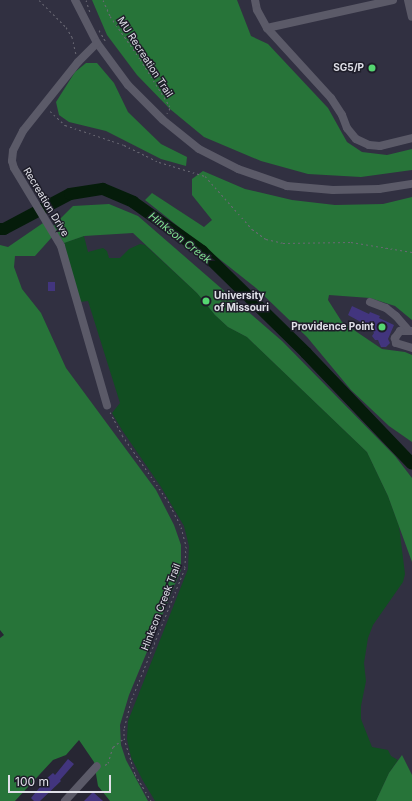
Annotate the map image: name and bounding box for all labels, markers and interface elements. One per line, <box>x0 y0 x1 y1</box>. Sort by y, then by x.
street label: MU Recreation Trail <box>115 15 175 99</box>
place label: SG5/P <box>333 62 364 74</box>
marker: SG5/P <box>367 63 377 73</box>
street label: Recreation Drive <box>21 165 71 239</box>
water label: Hinkson Creek <box>146 209 214 267</box>
place label: University of Missouri <box>214 289 269 312</box>
marker: University of Missouri <box>201 296 211 306</box>
place label: Providence Point <box>291 321 374 333</box>
marker: Providence Point <box>377 322 387 332</box>
street label: Hinkson Creek Trail <box>139 562 183 652</box>
scale bar <box>10 767 113 793</box>
text: 100 m <box>15 774 49 789</box>

